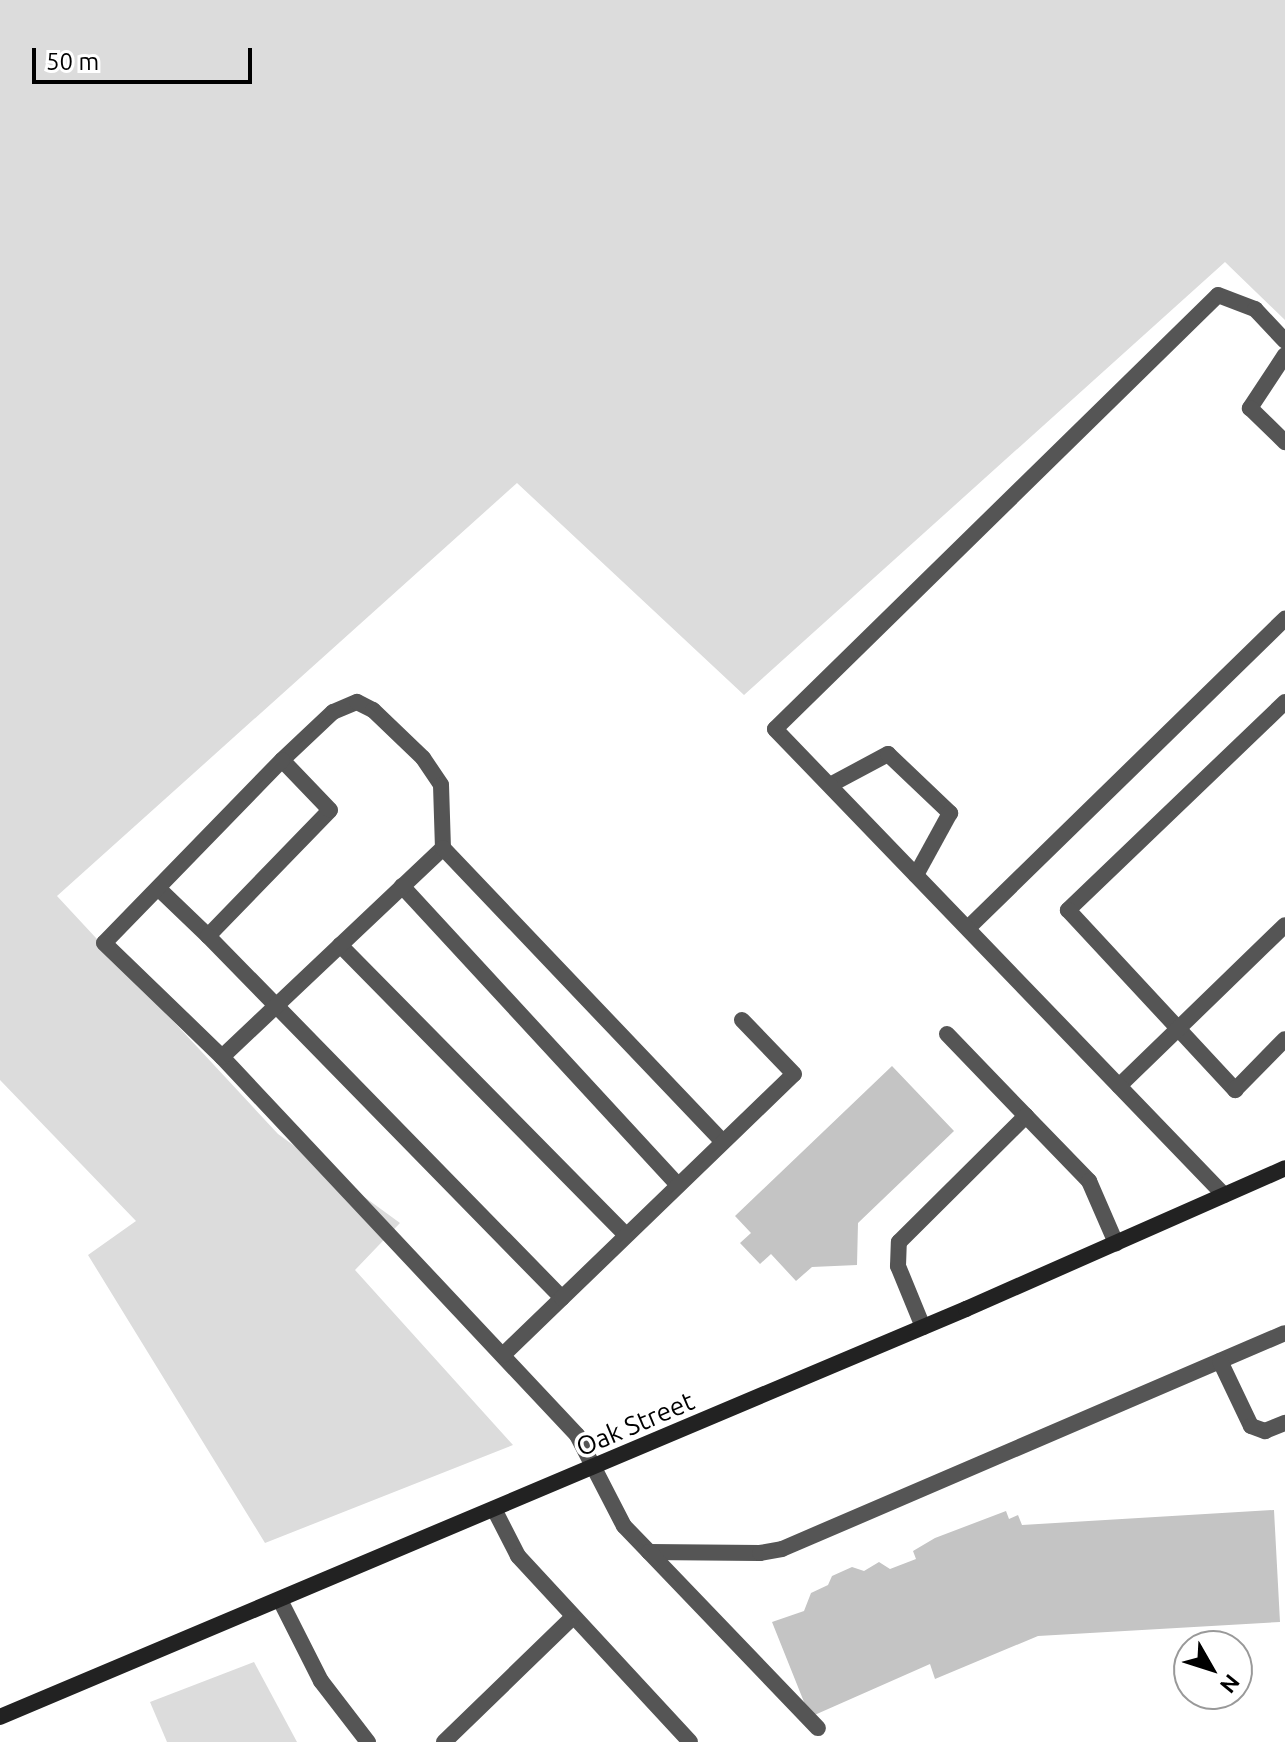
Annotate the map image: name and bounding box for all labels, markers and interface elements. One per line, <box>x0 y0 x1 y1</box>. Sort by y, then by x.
scale bar <box>36 32 256 82</box>
text: 50 m <box>46 48 99 75</box>
street label: Oak Street <box>571 1385 699 1463</box>
north arrow <box>1173 1630 1253 1710</box>
text: N <box>1216 1670 1245 1698</box>

